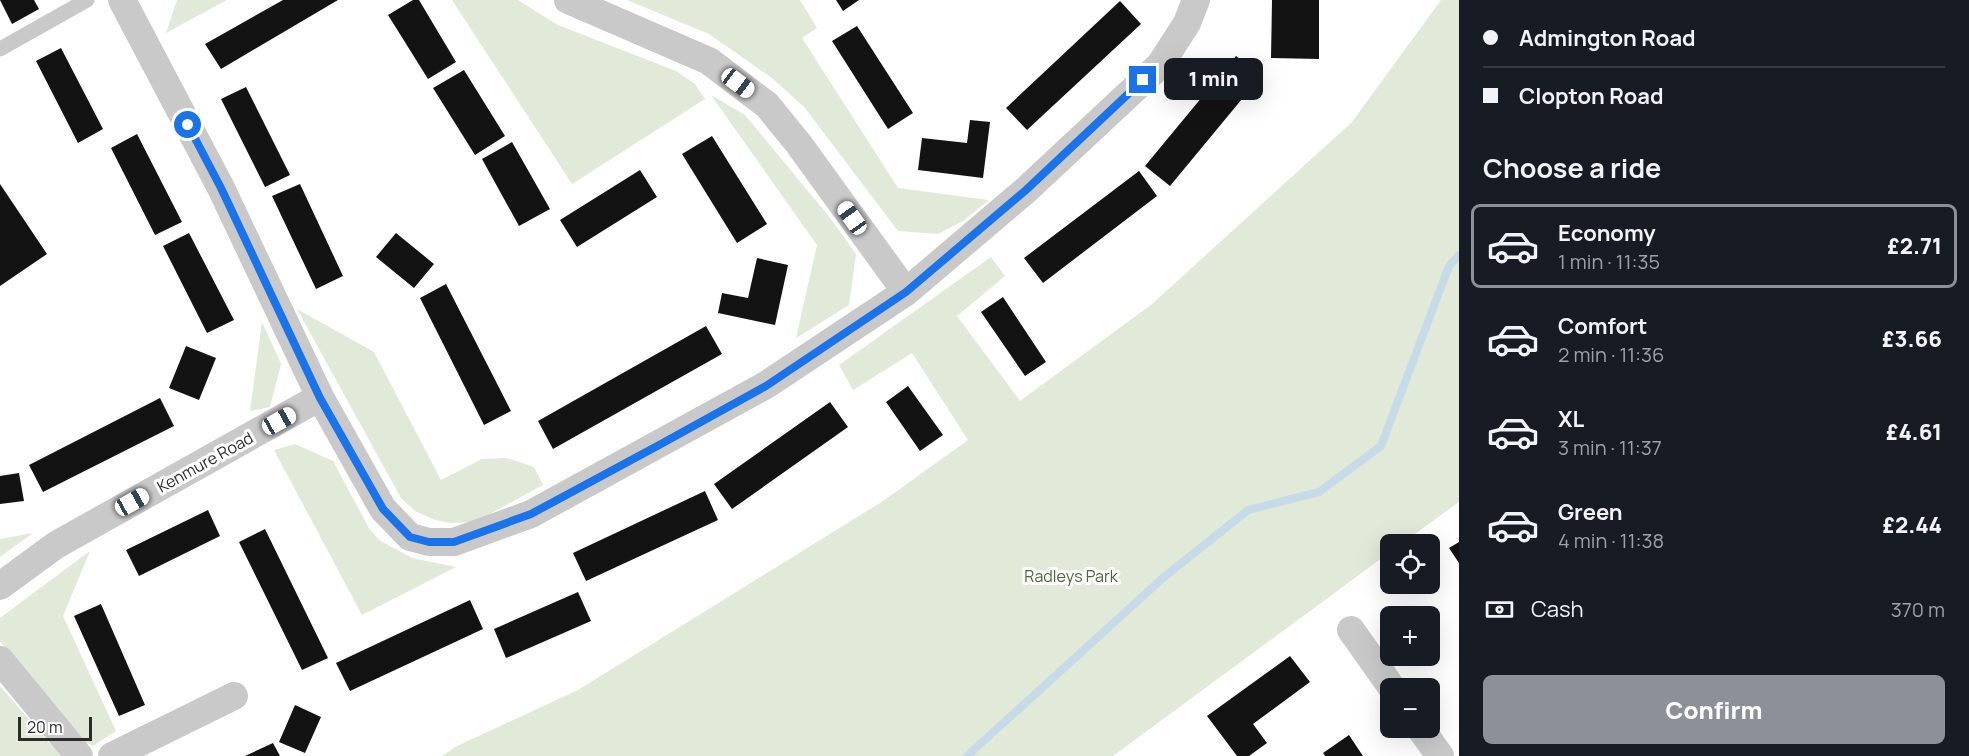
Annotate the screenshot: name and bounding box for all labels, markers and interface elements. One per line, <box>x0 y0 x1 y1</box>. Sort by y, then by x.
text: Admington Road <box>1519 23 1696 53</box>
callout: 1 min <box>1164 59 1263 101</box>
car <box>718 65 758 101</box>
text: 1 min <box>1188 65 1239 92</box>
route end <box>1129 66 1156 93</box>
text: Clopton Road <box>1519 81 1664 111</box>
route start <box>174 111 201 138</box>
text: Choose a ride <box>1483 149 1661 186</box>
car <box>834 198 870 238</box>
text: Economy <box>1558 218 1656 248</box>
icon: car <box>1486 219 1540 273</box>
text: £2.71 <box>1887 231 1942 261</box>
text: 1 min · 11:35 <box>1558 248 1660 275</box>
text: Comfort <box>1558 311 1647 341</box>
icon: car <box>1486 312 1540 366</box>
text: £3.66 <box>1882 324 1942 354</box>
text: 2 min · 11:36 <box>1558 341 1665 368</box>
car <box>259 404 299 438</box>
text: XL <box>1558 404 1584 434</box>
icon: car <box>1486 405 1540 459</box>
text: £4.61 <box>1886 417 1942 447</box>
street label: Kenmure Road <box>153 427 257 497</box>
text: 3 min · 11:37 <box>1558 434 1662 461</box>
car <box>112 485 152 519</box>
text: Green <box>1558 497 1623 527</box>
icon: car <box>1486 498 1540 552</box>
text: £2.44 <box>1882 510 1942 540</box>
text: 4 min · 11:38 <box>1558 527 1664 554</box>
map controls <box>1380 534 1440 738</box>
button: locate <box>1380 534 1440 594</box>
park label: Radleys Park <box>1024 565 1119 587</box>
icon: cash <box>1483 593 1516 626</box>
text: Cash <box>1531 594 1584 624</box>
text: 370 m <box>1891 596 1945 623</box>
button: + <box>1380 606 1440 666</box>
button: Confirm <box>1483 675 1945 744</box>
button: − <box>1380 678 1440 738</box>
scale bar <box>18 714 92 742</box>
text: 20 m <box>27 716 63 738</box>

